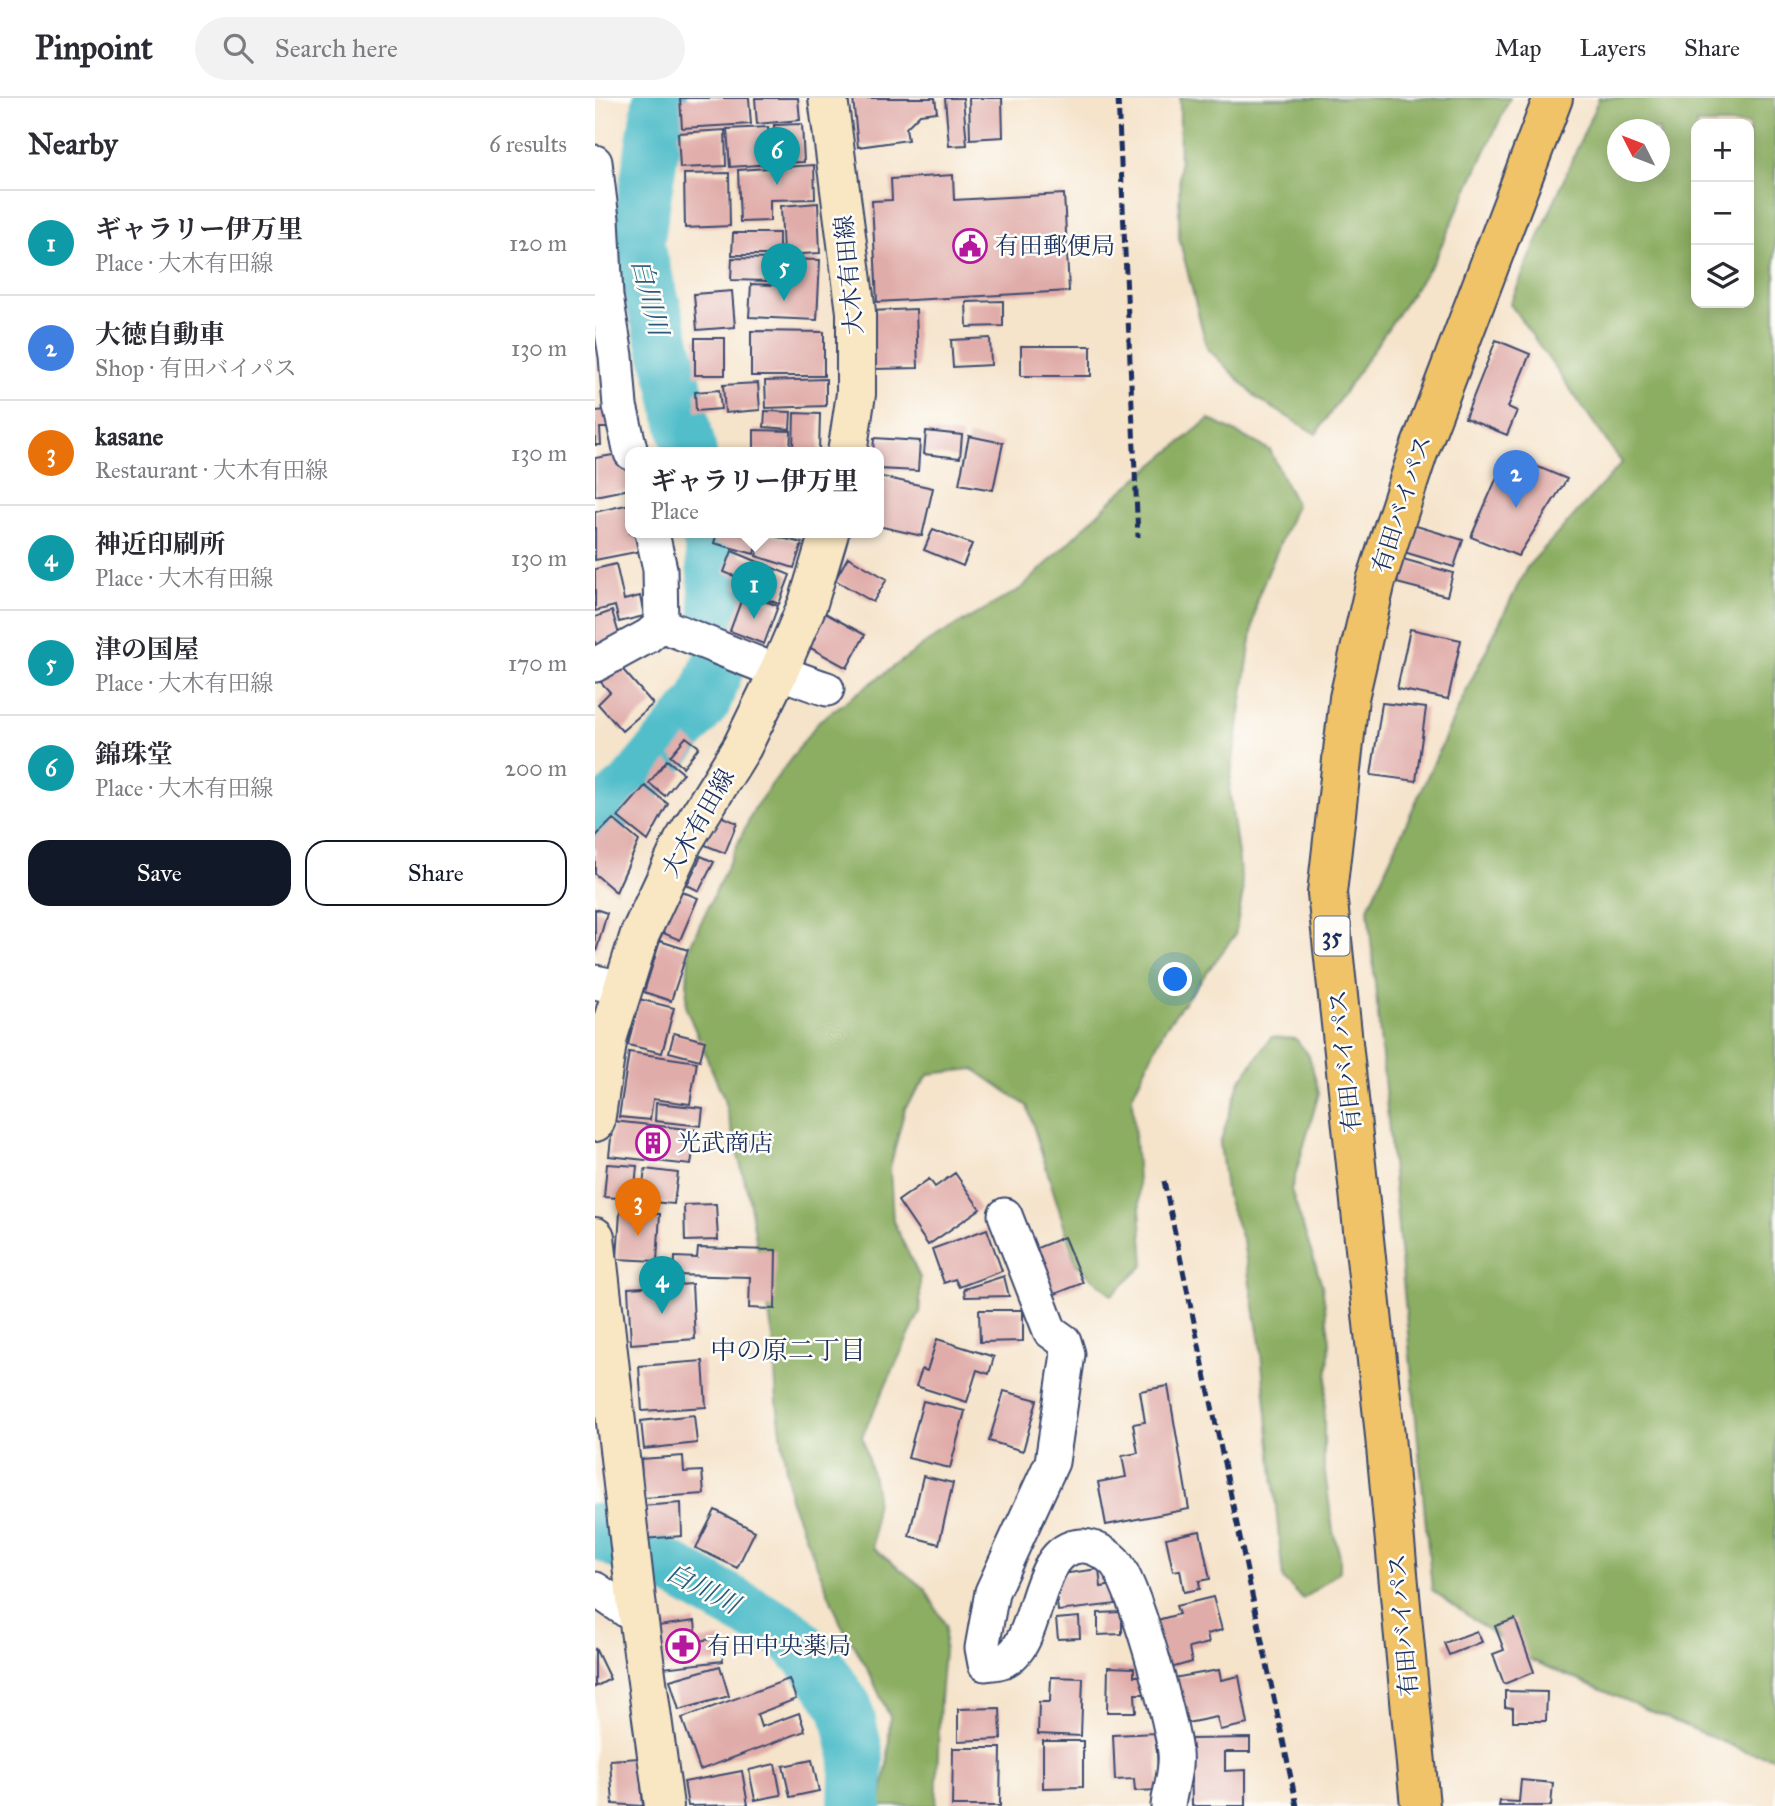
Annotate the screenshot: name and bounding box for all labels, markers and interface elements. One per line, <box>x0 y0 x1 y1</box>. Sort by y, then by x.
search box <box>195 17 685 80</box>
text: Pinpoint <box>35 28 153 68</box>
icon: search <box>219 29 257 67</box>
text: Search here <box>275 32 398 64</box>
text: Map <box>1495 33 1542 63</box>
text: Layers <box>1580 33 1646 63</box>
text: Share <box>1684 33 1740 63</box>
north arrow <box>1607 119 1670 182</box>
map controls <box>1691 119 1754 308</box>
button: + <box>1691 119 1754 182</box>
text: Nearby <box>28 126 118 162</box>
pin: 6 <box>754 127 800 185</box>
text: 6 results <box>489 130 567 158</box>
button: − <box>1691 182 1754 245</box>
text: ギャラリー伊万里 <box>95 213 303 245</box>
street label: 大木有田線 <box>829 214 869 336</box>
public building icon: 有田郵便局 <box>951 227 989 265</box>
text: 1 <box>46 229 56 257</box>
text: 120 m <box>509 229 567 257</box>
place label: 有田郵便局 <box>995 231 1115 261</box>
pin: 5 <box>761 243 807 301</box>
button: layers <box>1691 245 1754 308</box>
text: Place · 大木有田線 <box>95 249 273 277</box>
water label: 白川川 <box>625 255 676 342</box>
text: 大徳自動車 <box>95 318 225 350</box>
text: 2 <box>45 334 57 362</box>
text: 130 m <box>511 334 567 362</box>
text: Shop · 有田バイパス <box>95 354 297 382</box>
text: kasane <box>95 420 163 452</box>
street label: 有田バイパス <box>1366 431 1438 577</box>
text: 3 <box>46 439 56 467</box>
text: 130 m <box>511 439 567 467</box>
popup <box>625 447 884 538</box>
pin: 2 <box>1493 450 1539 508</box>
text: Restaurant · 大木有田線 <box>95 456 328 484</box>
text: ギャラリー伊万里 <box>650 465 859 497</box>
text: Place <box>650 497 699 525</box>
text: 神近印刷所 <box>95 528 225 560</box>
text: 4 <box>45 544 57 572</box>
text: 130 m <box>511 544 567 572</box>
pin: 1 <box>731 561 777 619</box>
text: Place · 大木有田線 <box>95 564 273 592</box>
text: 津の国屋 <box>95 633 199 665</box>
text: 5 <box>46 649 56 677</box>
text: 170 m <box>508 649 567 677</box>
text: Place · 大木有田線 <box>95 669 273 697</box>
text: 錦珠堂 <box>95 738 173 770</box>
text: 6 <box>45 754 57 782</box>
text: 200 m <box>505 754 567 782</box>
street label: 大木有田線 <box>655 764 741 882</box>
text: Place · 大木有田線 <box>95 774 273 802</box>
button: Save <box>28 840 291 906</box>
button: Share <box>305 840 567 906</box>
road number: 35 <box>1315 916 1349 956</box>
your location <box>1158 962 1192 996</box>
street label: 有田バイパス <box>1323 988 1367 1134</box>
building icon: 光武商店 <box>634 1124 672 1162</box>
place label: 光武商店 <box>677 1128 773 1158</box>
pin: 3 <box>615 1178 661 1236</box>
pin: 4 <box>639 1256 685 1314</box>
district label: 中の原二丁目 <box>710 1334 866 1366</box>
street label: 有田バイパス <box>1382 1552 1424 1698</box>
water label: 白川川 <box>661 1556 748 1622</box>
pharmacy icon: 有田中央薬局 <box>664 1627 702 1665</box>
place label: 有田中央薬局 <box>707 1631 851 1661</box>

